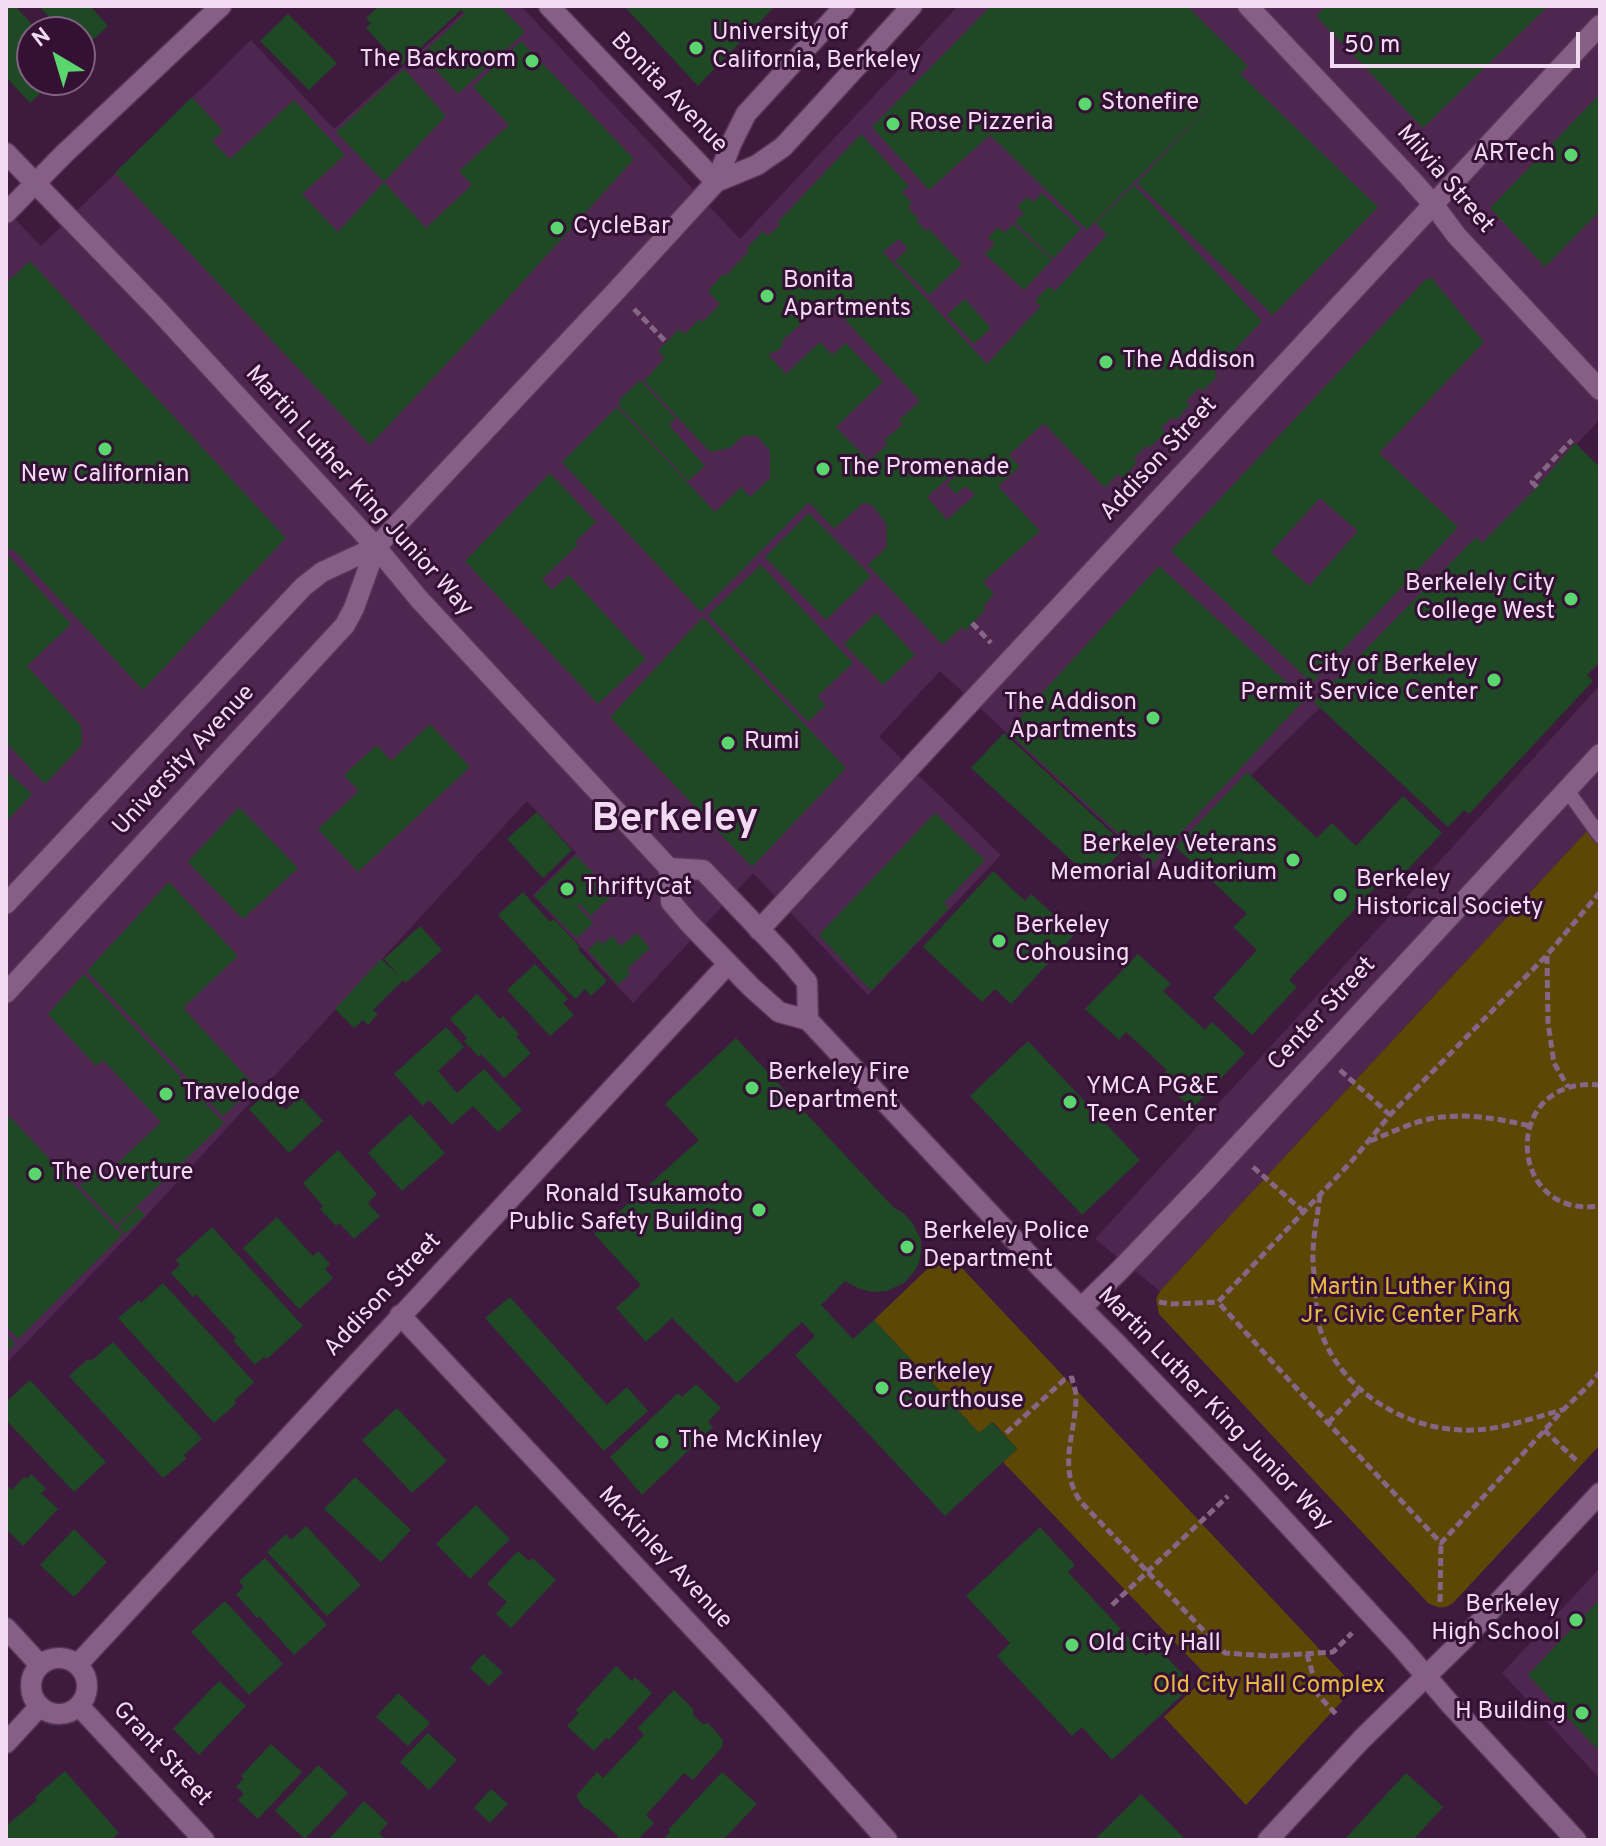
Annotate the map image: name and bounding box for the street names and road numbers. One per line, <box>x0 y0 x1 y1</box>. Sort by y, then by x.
street label: Bonita Avenue <box>603 28 733 160</box>
street label: Milvia Street <box>1389 120 1499 240</box>
street label: Martin Luther King Junior Way <box>238 361 478 623</box>
street label: Addison Street <box>1095 392 1225 528</box>
street label: University Avenue <box>108 680 262 842</box>
street label: Center Street <box>1263 952 1383 1078</box>
street label: Addison Street <box>319 1228 449 1364</box>
street label: Martin Luther King Junior Way <box>1090 1282 1338 1538</box>
street label: McKinley Avenue <box>591 1482 737 1636</box>
street label: Grant Street <box>105 1697 217 1813</box>

